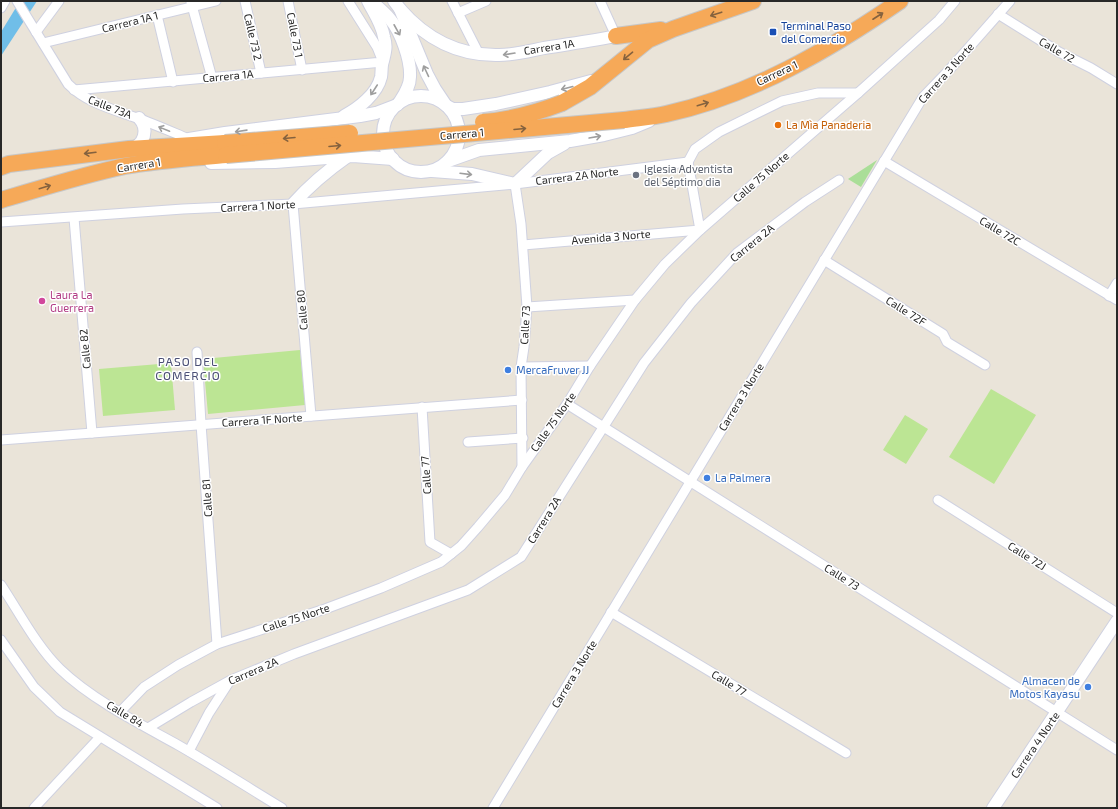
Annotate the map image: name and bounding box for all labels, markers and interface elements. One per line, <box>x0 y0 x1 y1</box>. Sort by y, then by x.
street label: Carrera 1A 1 <box>100 8 159 35</box>
street label: Calle 73 1 <box>285 11 306 59</box>
one-way arrow <box>711 11 723 19</box>
street label: Calle 73 2 <box>242 12 265 62</box>
one-way arrow <box>872 12 883 20</box>
place label: Terminal Paso del Comercio <box>781 19 851 45</box>
one-way arrow <box>394 24 401 36</box>
marker: Terminal Paso del Comercio <box>768 27 778 37</box>
street label: Calle 72 <box>1037 34 1077 65</box>
street label: Carrera 1A <box>523 36 575 57</box>
street label: Carrera 3 Norte <box>915 40 976 106</box>
one-way arrow <box>502 50 515 58</box>
one-way arrow <box>623 52 633 61</box>
street label: Carrera 1 <box>754 57 800 88</box>
one-way arrow <box>422 65 429 77</box>
street label: Carrera 1A <box>202 67 254 84</box>
one-way arrow <box>370 84 378 95</box>
one-way arrow <box>560 85 573 92</box>
street label: Calle 73A <box>86 92 134 121</box>
one-way arrow <box>696 100 709 107</box>
place label: La Mìa Panaderia <box>786 118 871 131</box>
marker: La Mìa Panaderia <box>773 120 783 130</box>
one-way arrow <box>158 124 170 132</box>
street label: Carrera 1 <box>439 125 485 142</box>
one-way arrow <box>513 126 526 133</box>
one-way arrow <box>235 127 248 135</box>
one-way arrow <box>588 133 601 141</box>
one-way arrow <box>283 135 296 142</box>
one-way arrow <box>328 142 341 149</box>
one-way arrow <box>84 149 97 157</box>
street label: Calle 75 Norte <box>730 149 791 204</box>
street label: Carrera 1 <box>116 155 162 174</box>
place label: Iglesia Adventista del Séptimo dia <box>644 162 733 188</box>
street label: Carrera 2A Norte <box>535 164 619 187</box>
one-way arrow <box>459 170 472 177</box>
marker: Iglesia Adventista del Séptimo dia <box>631 170 641 180</box>
one-way arrow <box>38 183 51 190</box>
street label: Carrera 1 Norte <box>220 197 296 214</box>
street label: Calle 72C <box>977 213 1023 248</box>
street label: Carrera 2A <box>727 221 776 264</box>
street label: Avenida 3 Norte <box>571 227 651 246</box>
place label: Laura La Guerrera <box>50 288 94 314</box>
street label: Calle 80 <box>293 289 310 331</box>
street label: Calle 72F <box>884 293 929 328</box>
marker: Laura La Guerrera <box>37 296 47 306</box>
street label: Calle 73 <box>517 305 532 345</box>
street label: Calle 82 <box>76 329 93 370</box>
district label: PASO DEL COMERCIO <box>155 354 221 382</box>
street label: Carrera 3 Norte <box>715 360 766 433</box>
place label: MercaFruver JJ <box>516 363 589 376</box>
marker: MercaFruver JJ <box>503 365 513 375</box>
street label: Calle 75 Norte <box>527 389 578 454</box>
street label: Carrera 1F Norte <box>221 410 303 429</box>
street label: Calle 77 <box>418 455 433 495</box>
place label: La Palmera <box>715 471 771 484</box>
marker: La Palmera <box>702 473 712 483</box>
street label: Calle 81 <box>199 478 214 518</box>
street label: Carrera 2A <box>524 494 563 546</box>
street label: Calle 72J <box>1006 539 1049 572</box>
street label: Calle 73 <box>822 561 862 592</box>
street label: Calle 75 Norte <box>261 601 331 634</box>
street label: Carrera 3 Norte <box>548 637 599 710</box>
street label: Carrera 2A <box>226 654 280 687</box>
street label: Calle 77 <box>709 667 749 698</box>
place label: Almacen de Motos Kayasu <box>1009 674 1080 700</box>
marker: Almacen de Motos Kayasu <box>1083 682 1093 692</box>
street label: Calle 84 <box>104 698 146 730</box>
street label: Carrera 4 Norte <box>1008 709 1062 780</box>

